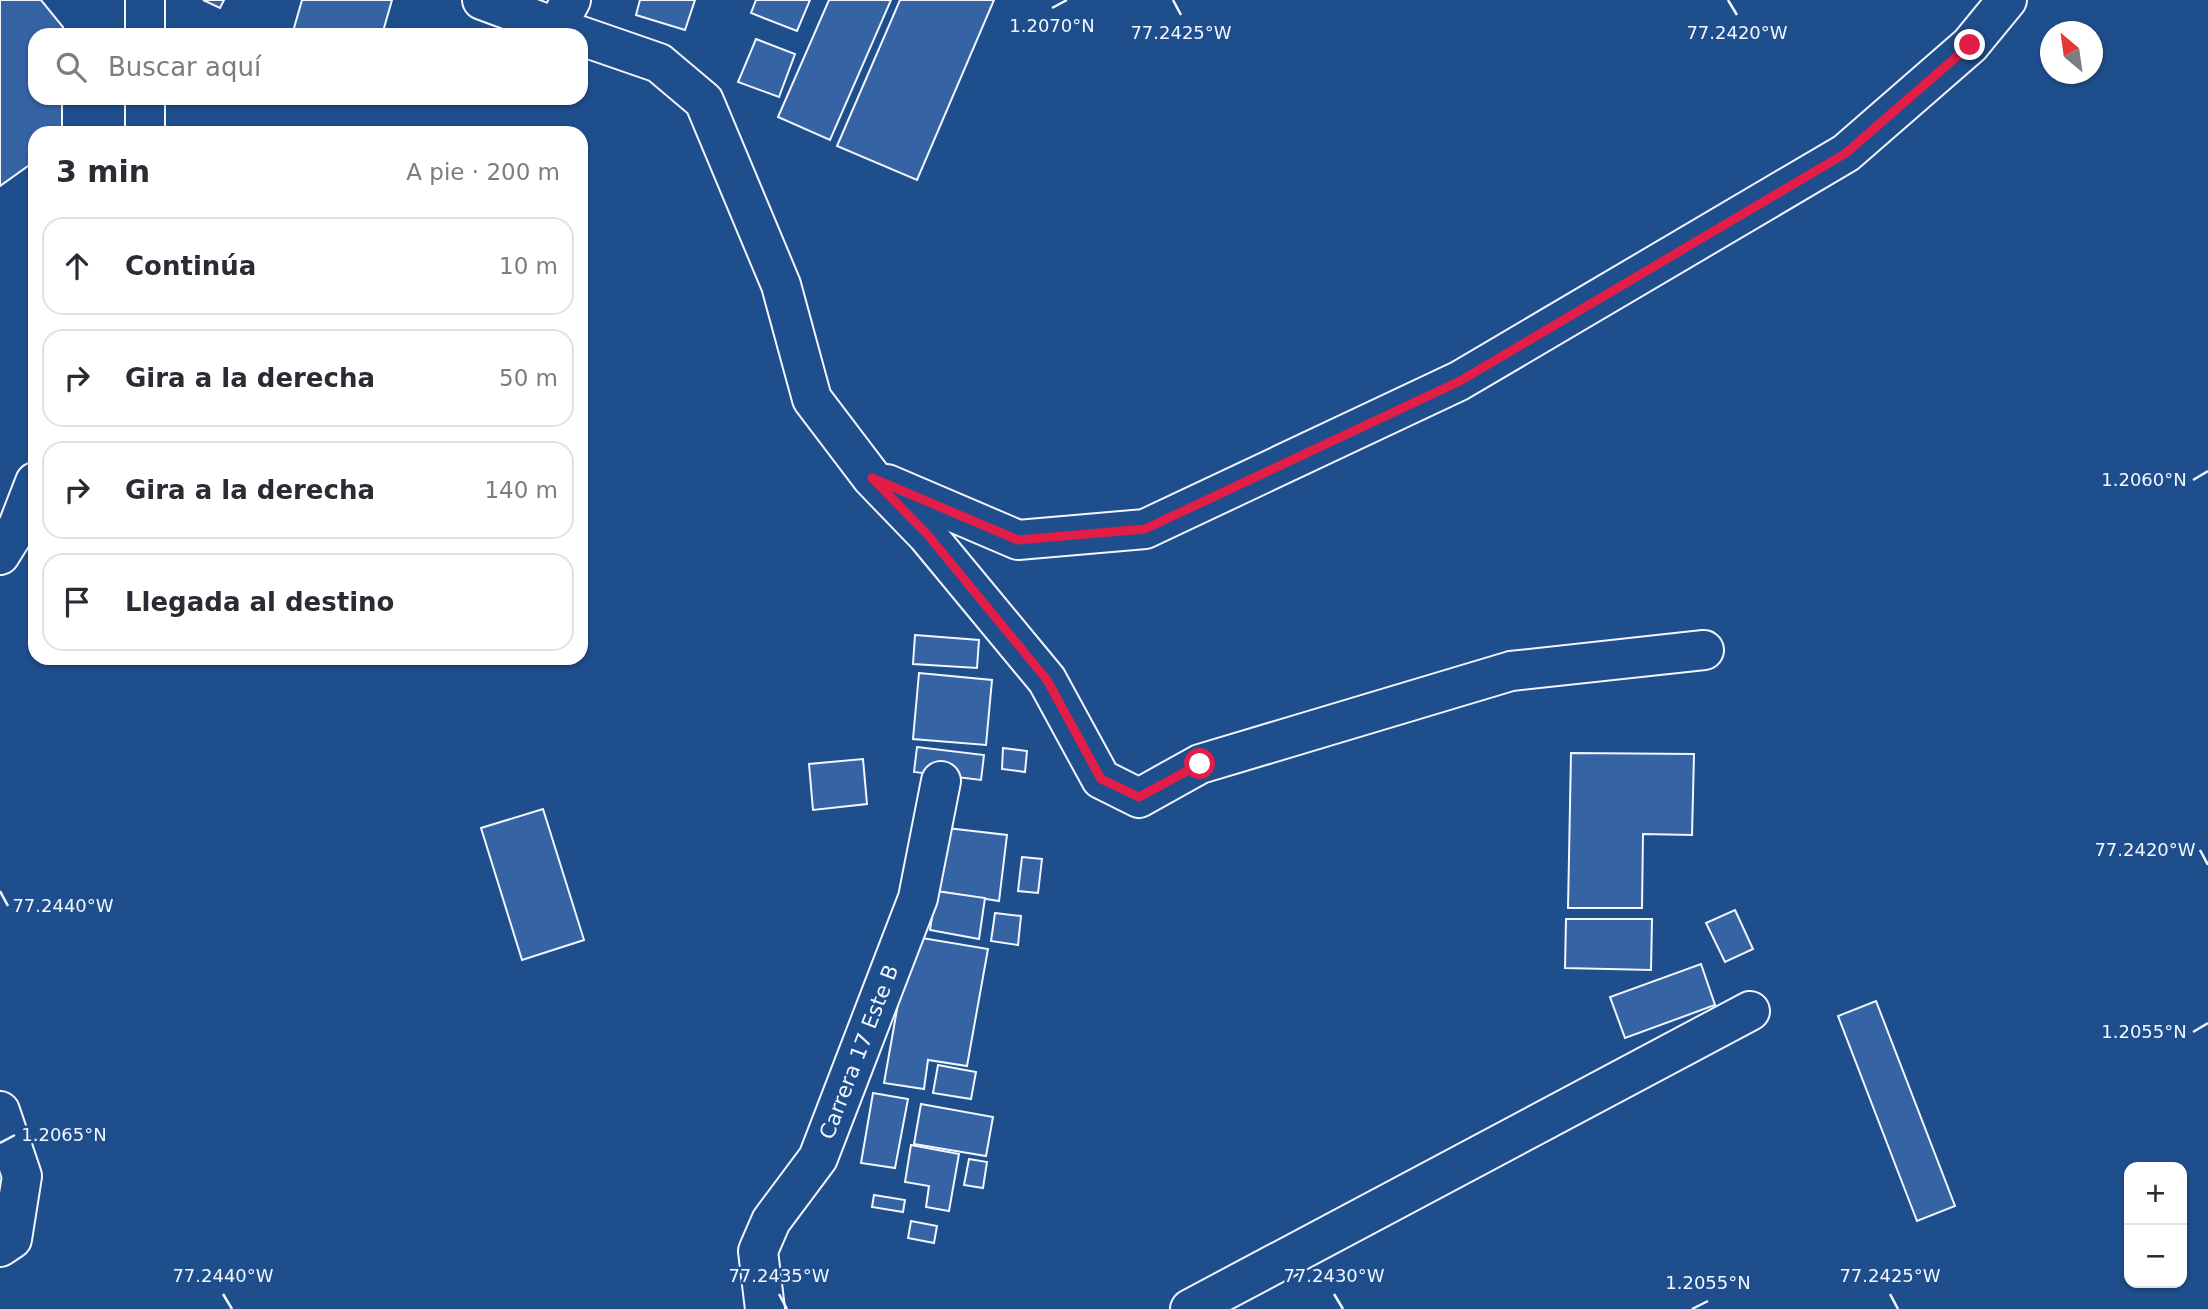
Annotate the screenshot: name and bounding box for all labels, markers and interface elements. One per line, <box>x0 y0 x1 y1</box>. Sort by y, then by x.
text: 1.2070°N <box>1009 15 1095 36</box>
north arrow <box>2040 21 2103 84</box>
text: 77.2425°W <box>1130 22 1232 43</box>
text: 77.2420°W <box>1686 22 1788 43</box>
search box <box>28 28 588 105</box>
route end <box>1954 29 1985 60</box>
icon: search <box>52 48 90 86</box>
text: Buscar aquí <box>108 52 261 82</box>
text: 3 min <box>56 154 150 189</box>
text: A pie · 200 m <box>406 159 560 185</box>
icon: ahead <box>58 247 96 285</box>
text: Continúa <box>125 251 256 281</box>
text: 10 m <box>499 253 558 279</box>
icon: right <box>58 359 96 397</box>
text: Gira a la derecha <box>125 363 375 393</box>
text: 50 m <box>499 365 558 391</box>
text: 1.2060°N <box>2101 469 2187 490</box>
icon: right <box>58 471 96 509</box>
text: Gira a la derecha <box>125 475 375 505</box>
text: 140 m <box>484 477 558 503</box>
icon: arrive <box>58 583 96 621</box>
text: Llegada al destino <box>125 587 394 617</box>
route start <box>1184 748 1215 779</box>
text: 77.2420°W <box>2094 839 2196 860</box>
text: 77.2440°W <box>12 895 114 916</box>
street label: Carrera 17 Este B <box>815 961 903 1143</box>
text: 1.2055°N <box>2101 1021 2187 1042</box>
text: 1.2065°N <box>21 1124 107 1145</box>
map controls <box>2124 1162 2187 1288</box>
button: + <box>2124 1162 2187 1225</box>
button: − <box>2124 1225 2187 1288</box>
text: 77.2440°W <box>172 1265 274 1286</box>
text: 77.2435°W <box>728 1265 830 1286</box>
text: 77.2430°W <box>1283 1265 1385 1286</box>
text: 77.2425°W <box>1839 1265 1941 1286</box>
text: 1.2055°N <box>1665 1272 1751 1293</box>

